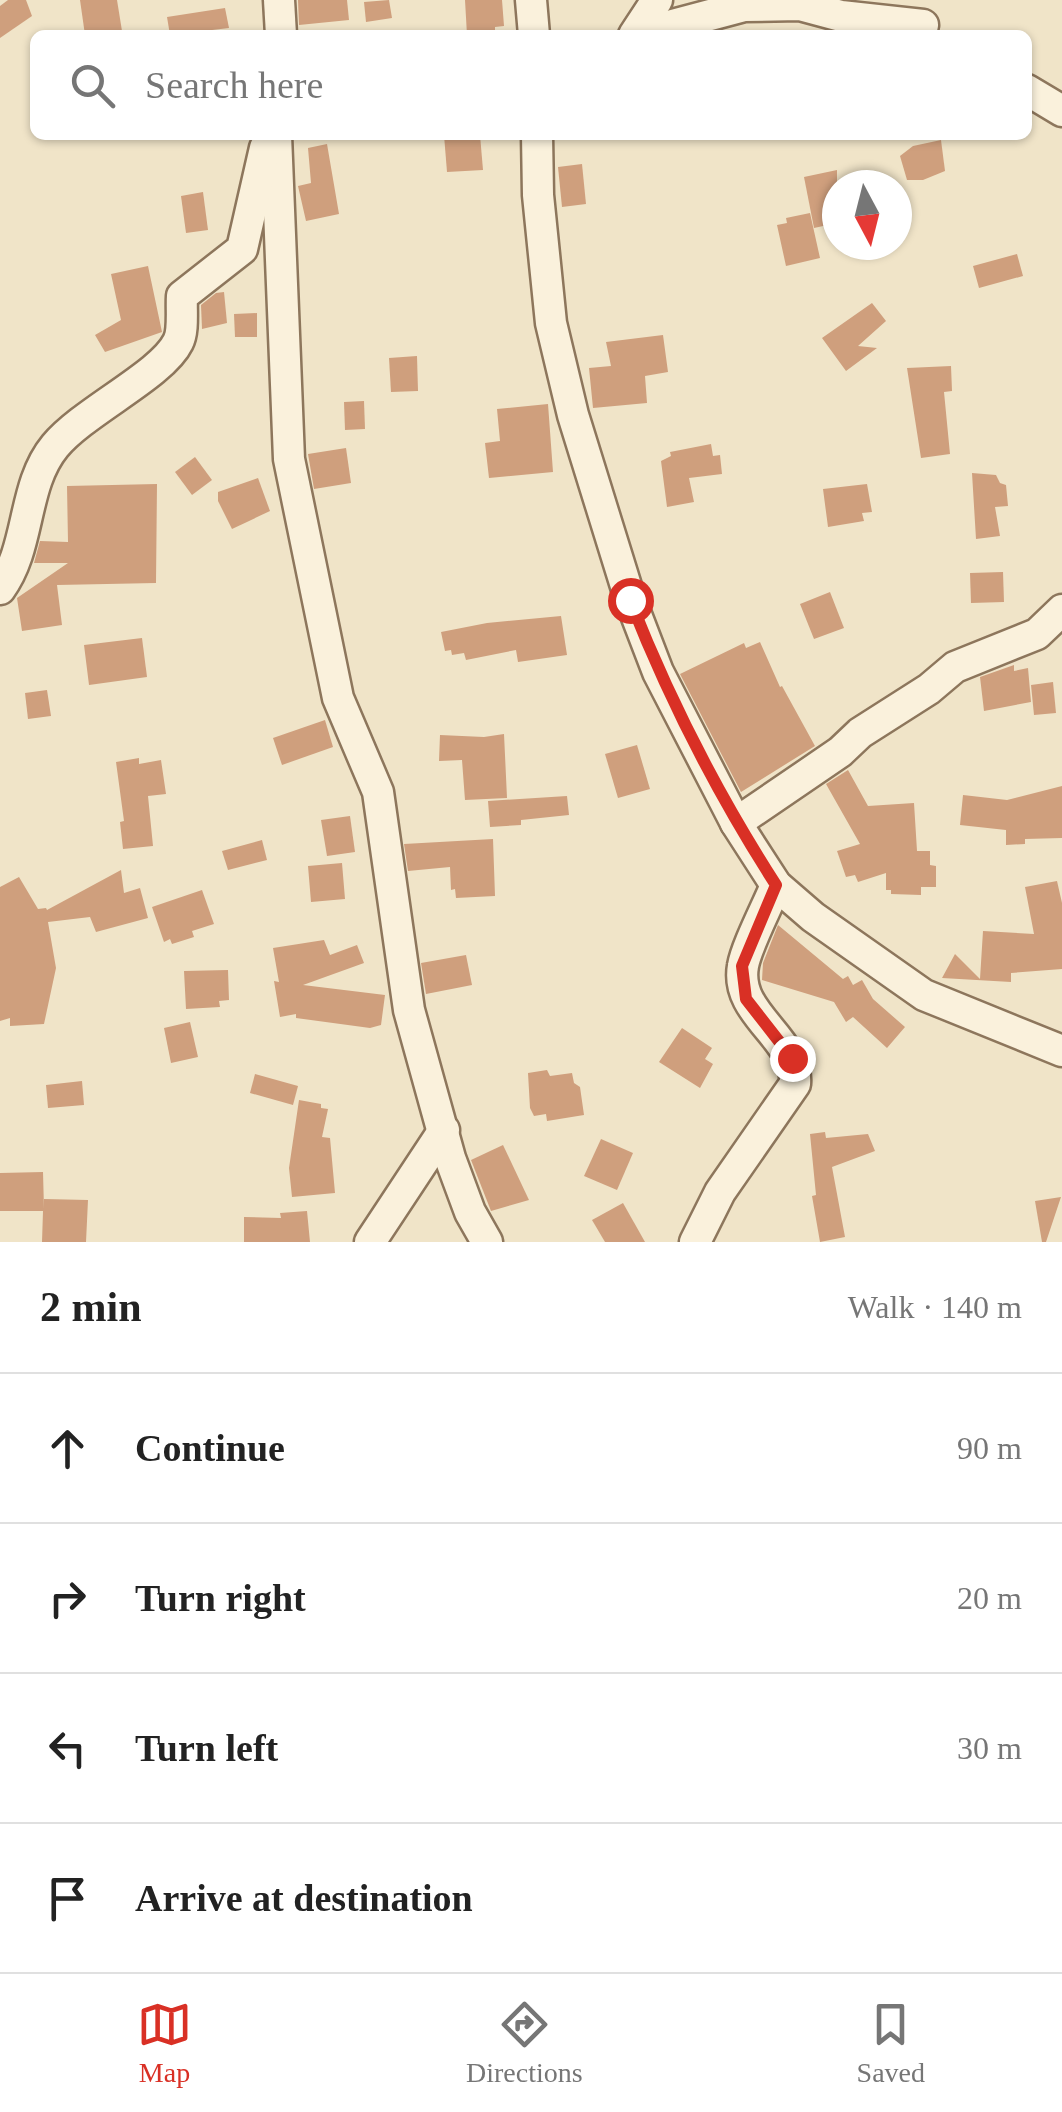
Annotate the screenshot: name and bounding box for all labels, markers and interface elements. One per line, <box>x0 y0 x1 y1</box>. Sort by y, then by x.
search box <box>30 30 1032 140</box>
icon: search <box>65 58 120 113</box>
text: Search here <box>145 64 323 106</box>
north arrow <box>822 170 912 260</box>
route start <box>608 578 654 624</box>
route end <box>770 1036 816 1082</box>
text: 2 min <box>40 1284 142 1330</box>
text: Walk · 140 m <box>848 1289 1022 1325</box>
icon: ahead <box>40 1421 95 1476</box>
text: Continue <box>135 1427 285 1469</box>
text: 90 m <box>957 1430 1022 1466</box>
icon: right <box>40 1571 95 1626</box>
text: Turn right <box>135 1577 306 1619</box>
text: 20 m <box>957 1580 1022 1616</box>
icon: left <box>40 1721 95 1776</box>
text: Turn left <box>135 1727 278 1769</box>
text: 30 m <box>957 1730 1022 1766</box>
icon: arrive <box>40 1871 95 1926</box>
text: Arrive at destination <box>135 1877 473 1919</box>
tab: Map <box>137 1997 192 2089</box>
tab: Directions <box>466 1997 583 2089</box>
tab: Saved <box>857 1997 925 2089</box>

